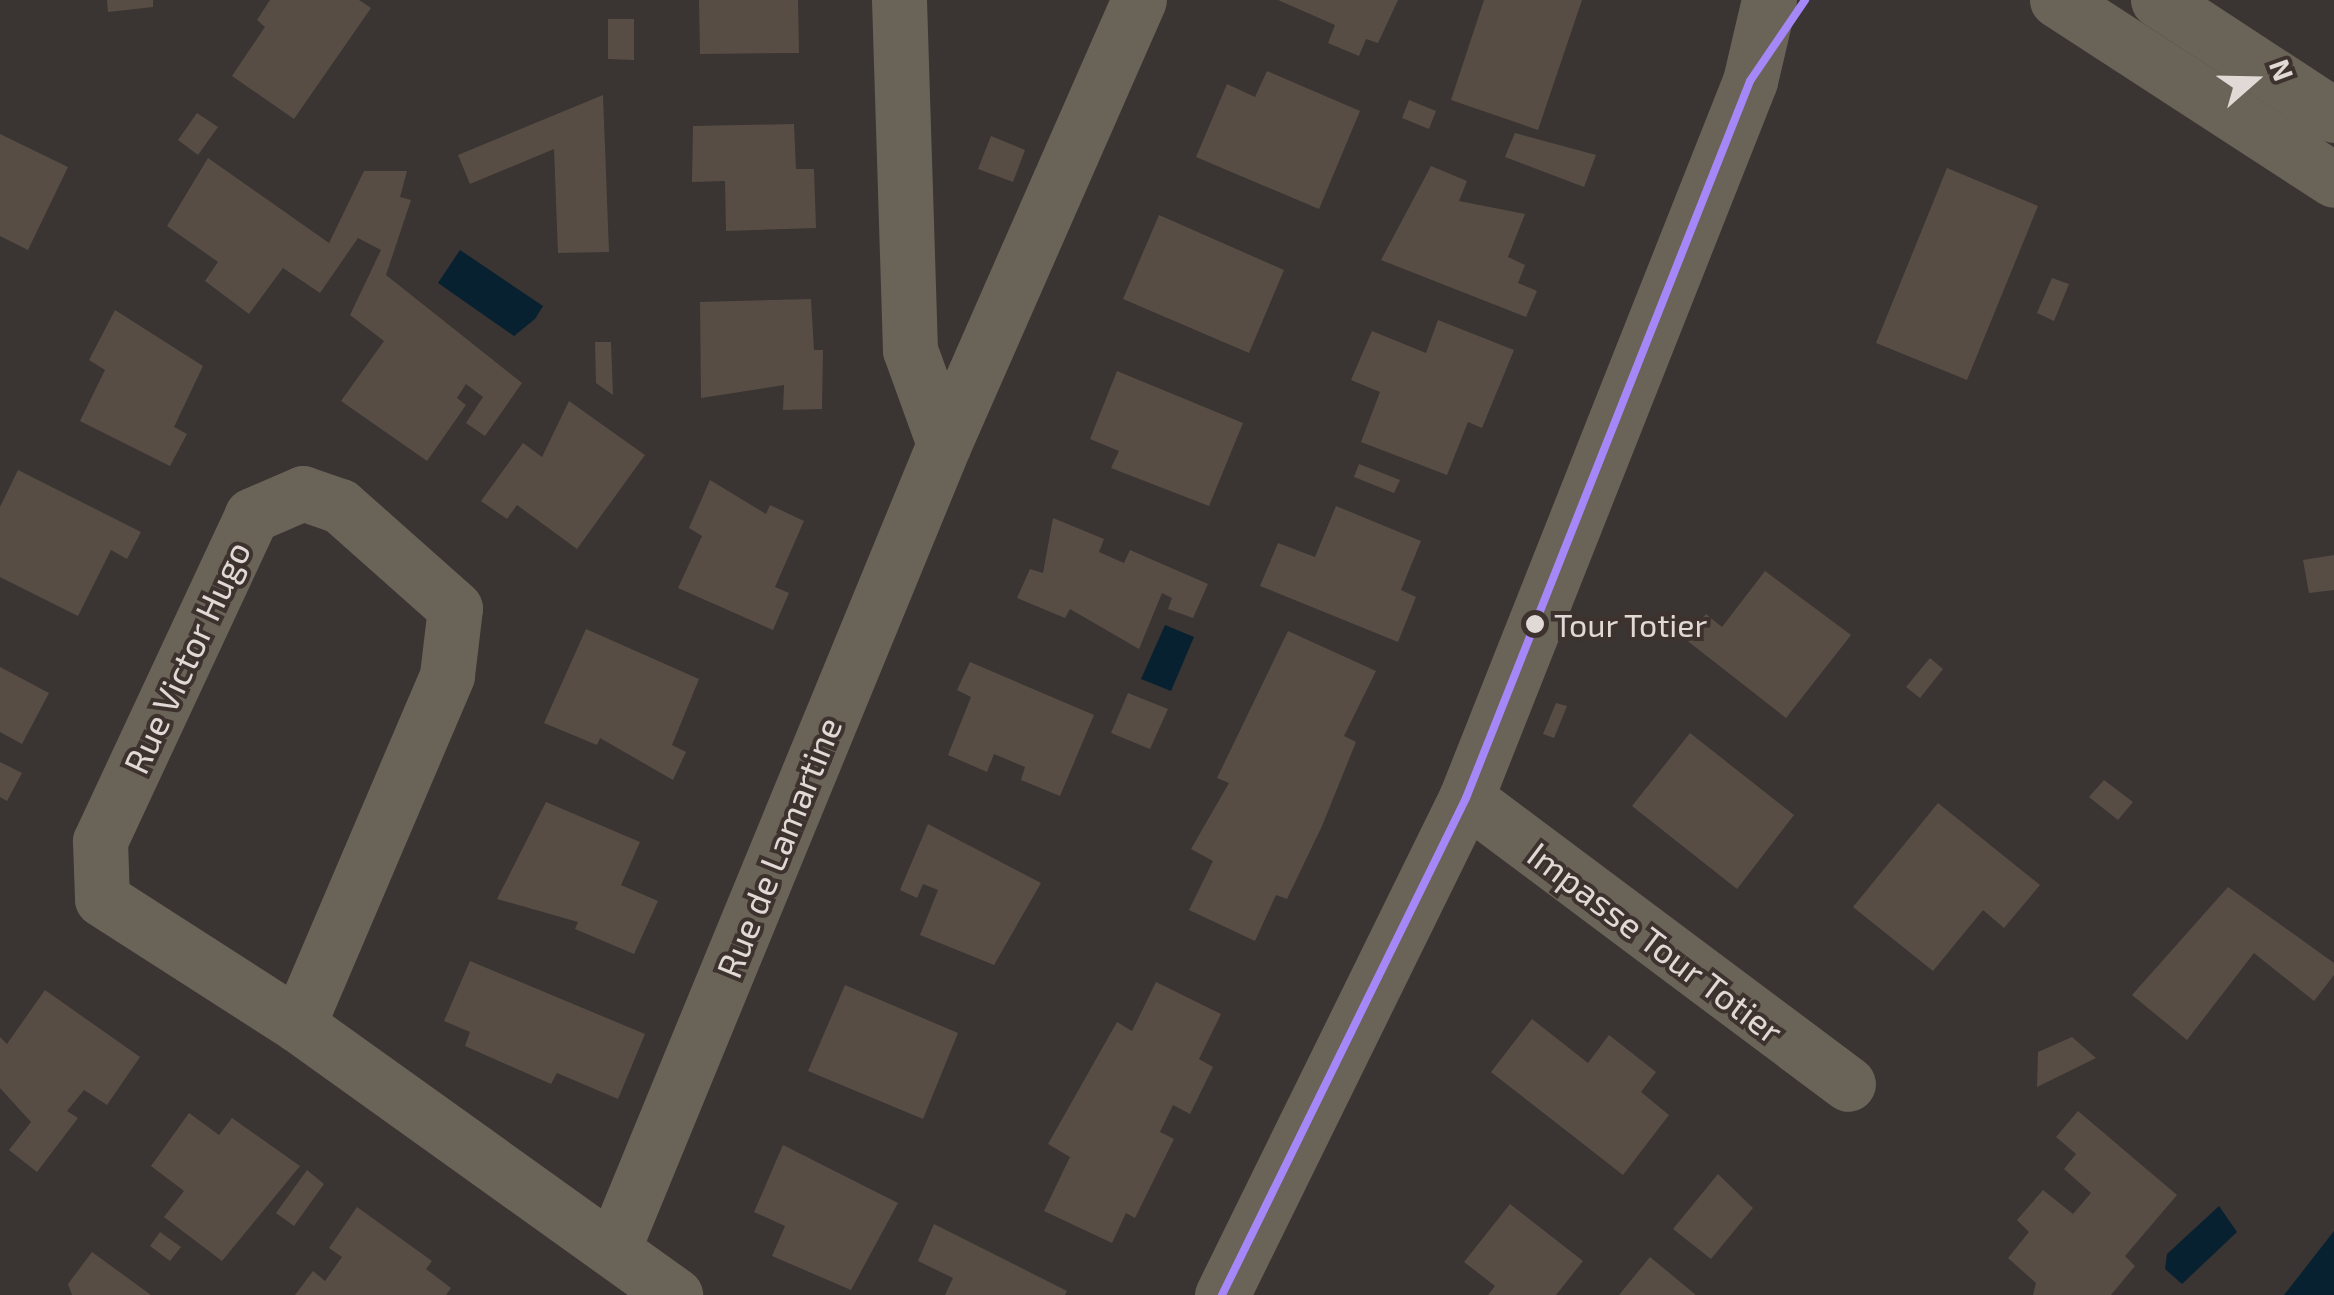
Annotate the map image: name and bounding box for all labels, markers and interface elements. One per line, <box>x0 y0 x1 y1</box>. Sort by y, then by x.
north arrow <box>2204 30 2304 130</box>
text: N <box>2263 54 2302 85</box>
street label: Rue Victor Hugo <box>114 534 258 780</box>
place label: Tour Totier <box>1554 605 1709 643</box>
marker: Tour Totier <box>1525 614 1545 634</box>
street label: Rue de Lamartine <box>707 711 849 983</box>
street label: Impasse Tour Totier <box>1519 832 1793 1052</box>

